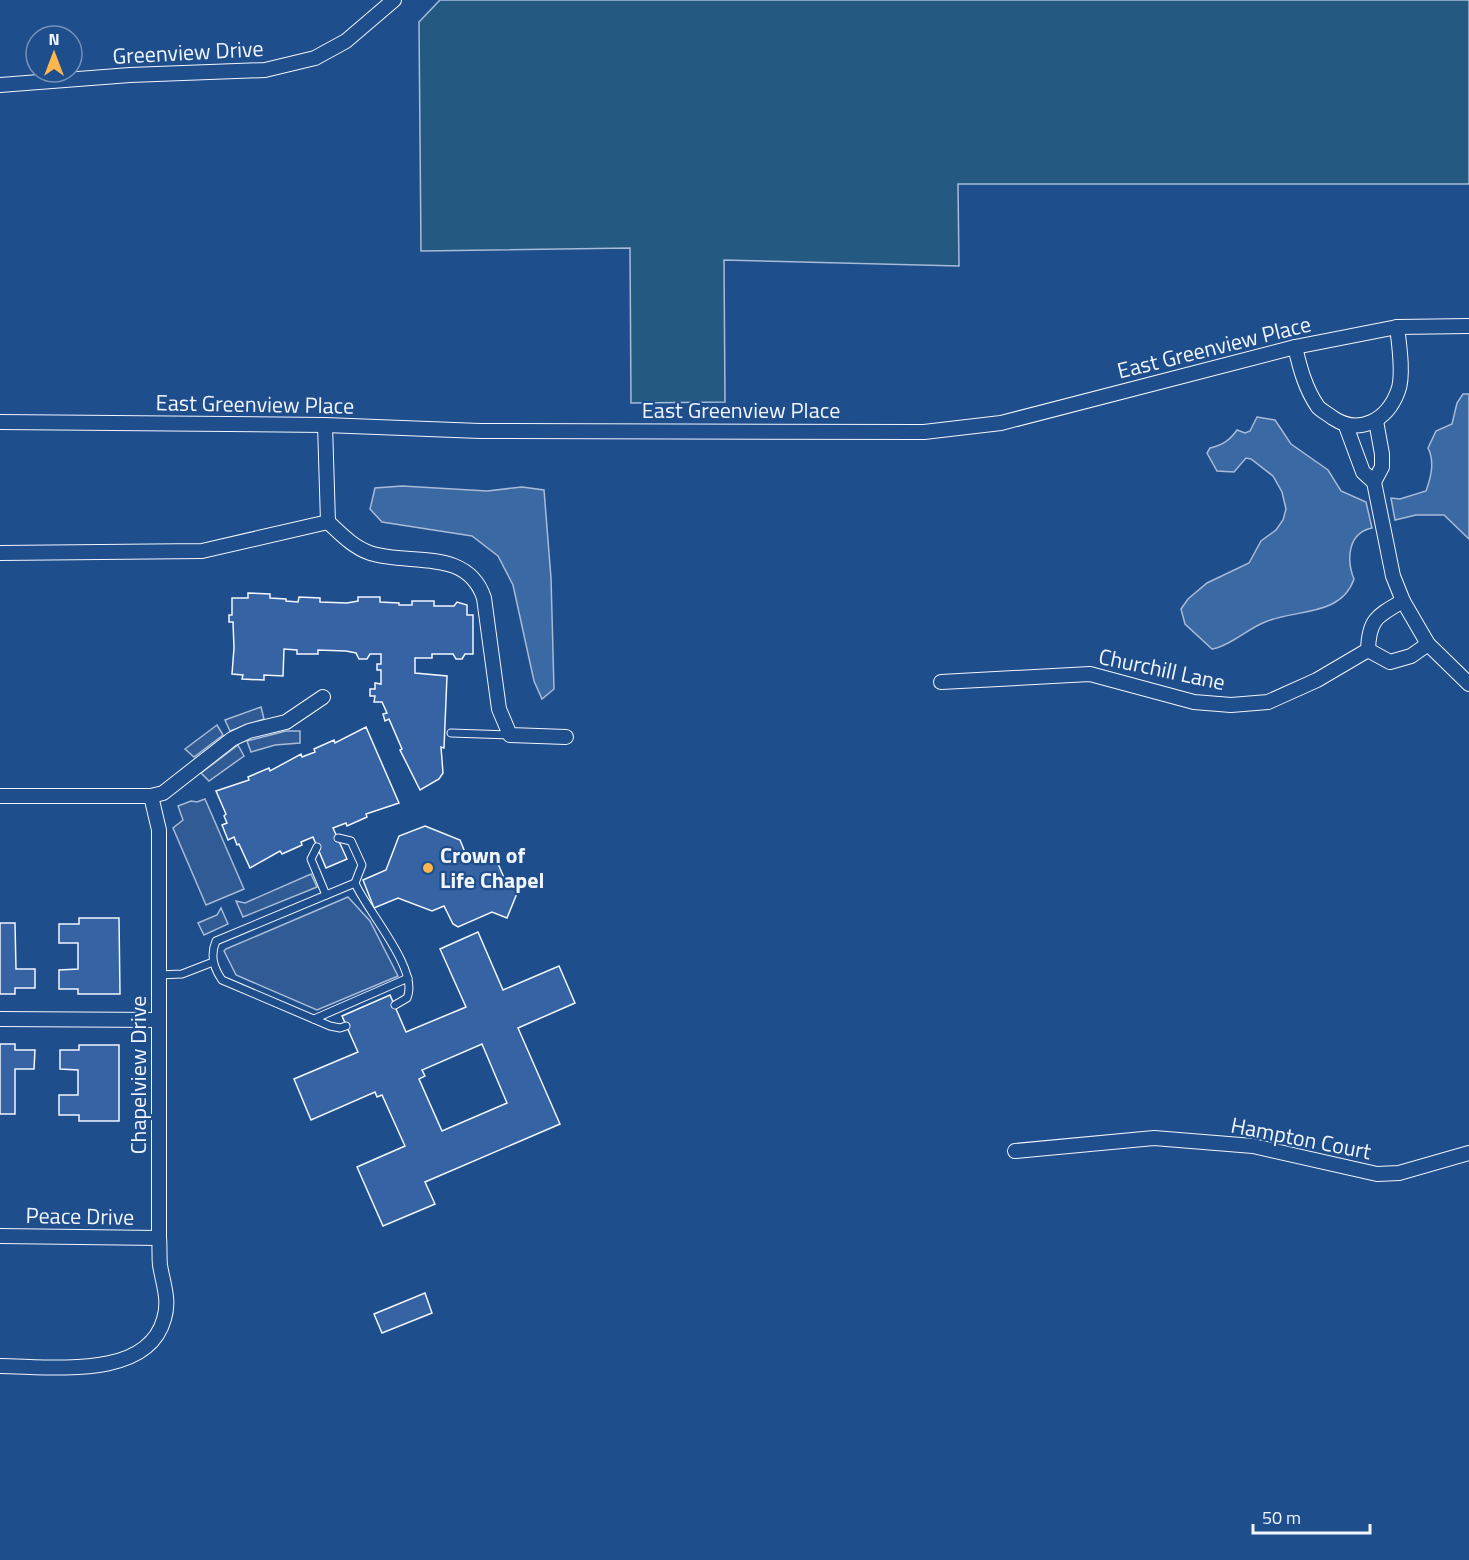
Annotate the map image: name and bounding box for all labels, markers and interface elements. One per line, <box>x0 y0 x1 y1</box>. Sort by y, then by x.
north arrow <box>24 24 84 84</box>
text: N <box>48 27 60 51</box>
street label: Greenview Drive <box>112 31 264 73</box>
street label: East Greenview Place <box>1114 306 1314 388</box>
street label: East Greenview Place <box>155 385 355 423</box>
street label: East Greenview Place <box>642 393 840 427</box>
street label: Churchill Lane <box>1096 639 1228 699</box>
place label: Crown of Life Chapel <box>440 838 544 897</box>
marker: Crown of Life Chapel <box>421 861 435 875</box>
street label: Chapelview Drive <box>121 996 155 1154</box>
street label: Hampton Court <box>1228 1108 1374 1168</box>
street label: Peace Drive <box>25 1198 135 1234</box>
scale bar <box>1253 1497 1370 1535</box>
text: 50 m <box>1262 1504 1301 1531</box>

